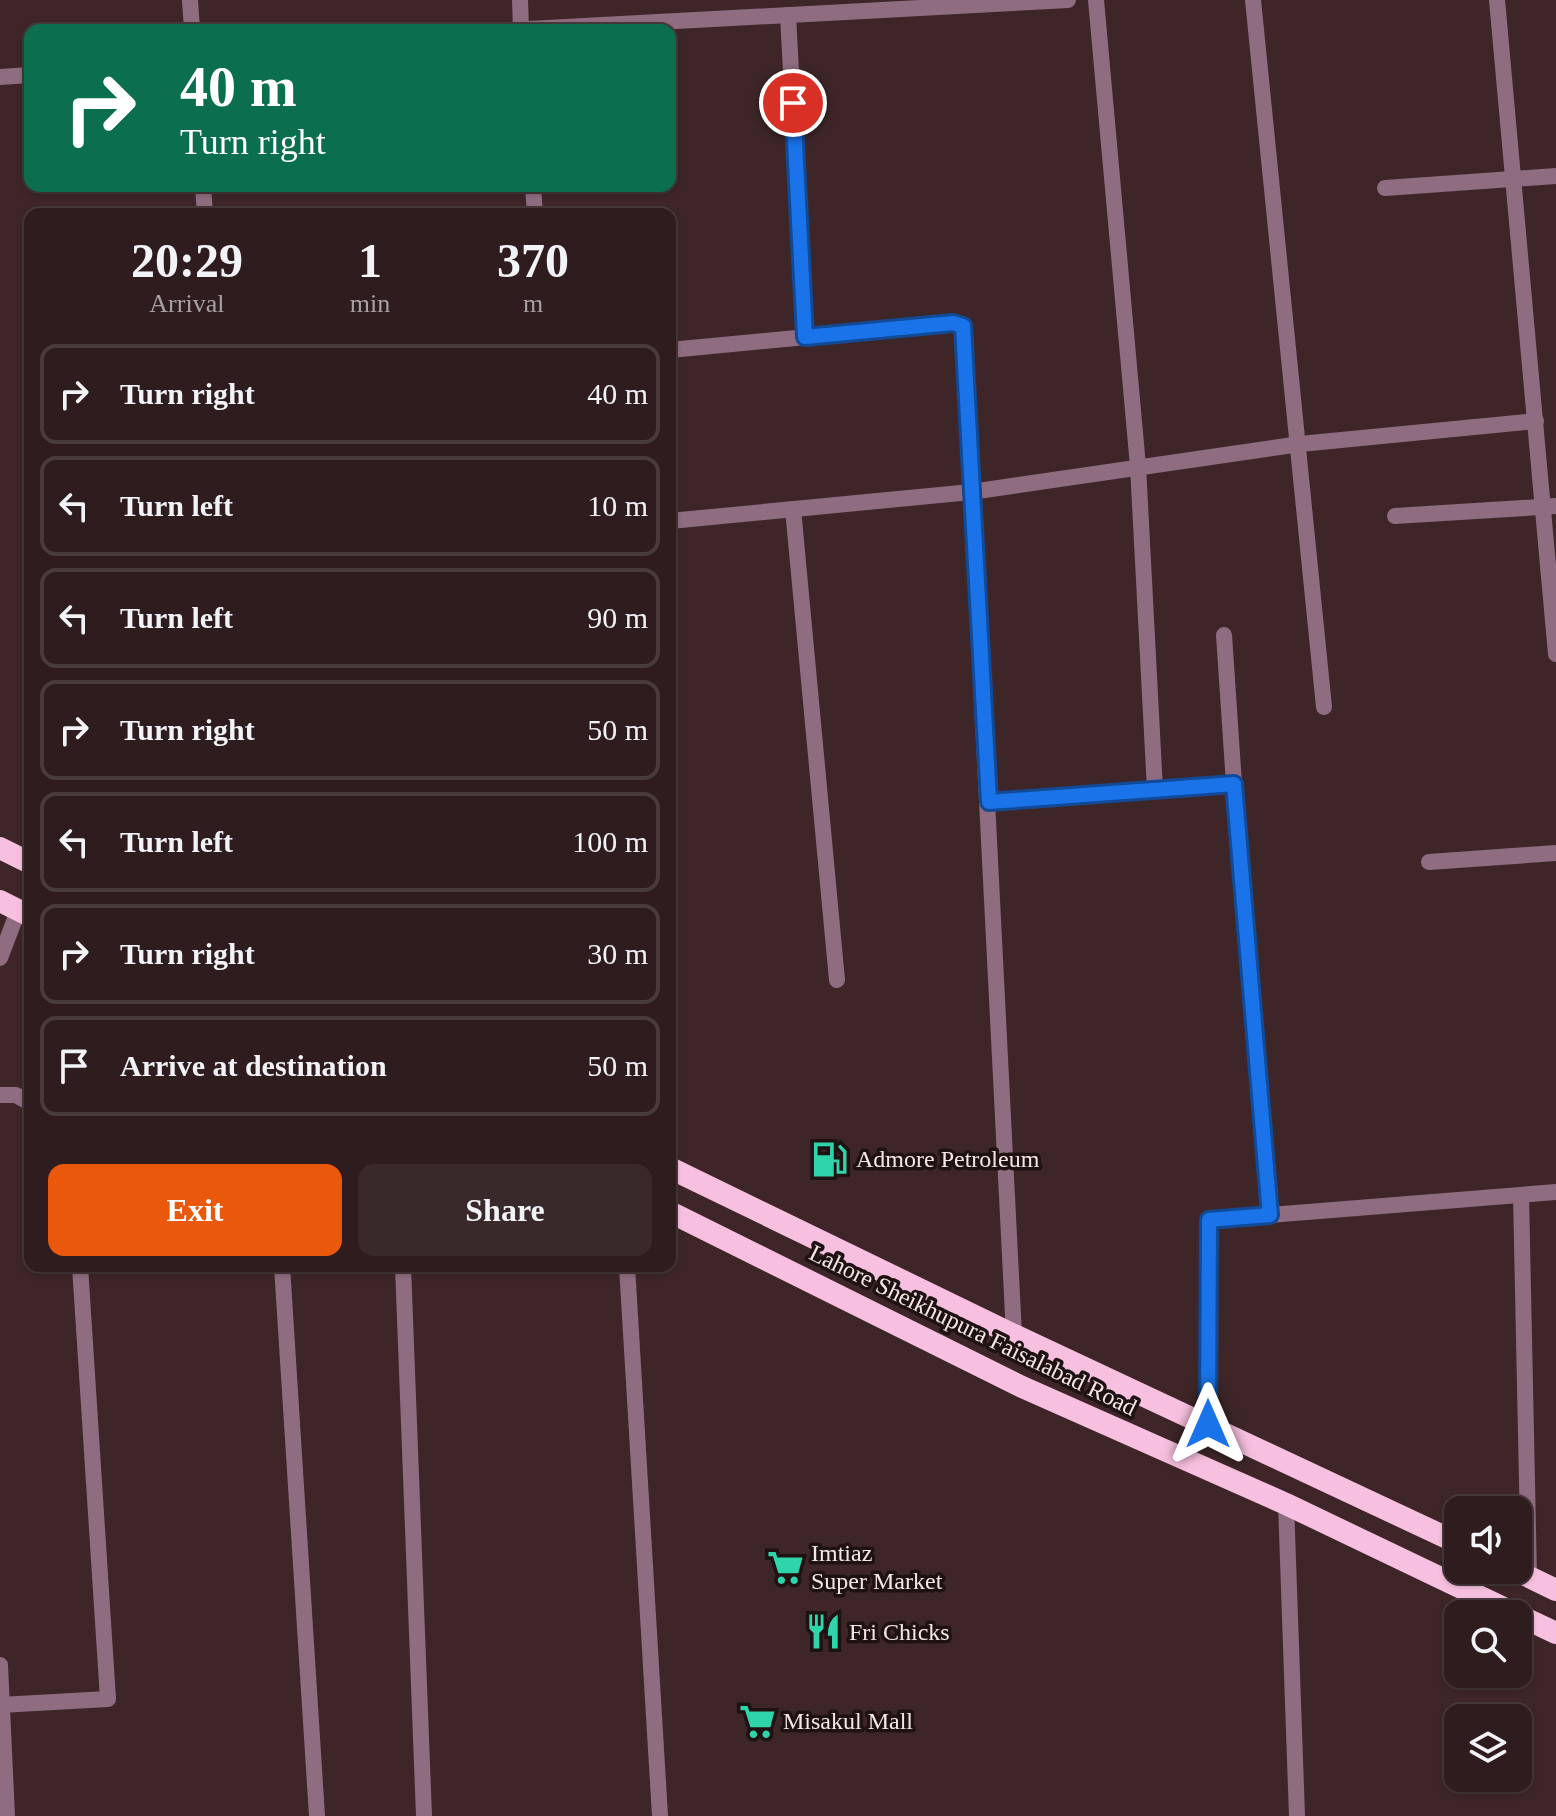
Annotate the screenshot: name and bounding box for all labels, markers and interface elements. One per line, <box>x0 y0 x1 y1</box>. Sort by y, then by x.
icon: right <box>48 56 152 160</box>
text: 40 m <box>180 56 297 118</box>
pin <box>759 69 827 137</box>
icon: arrive <box>771 81 815 125</box>
text: Turn right <box>180 122 326 162</box>
text: 20:29 <box>131 234 243 287</box>
text: 1 <box>358 234 382 287</box>
text: 370 <box>497 234 569 287</box>
text: Arrival <box>149 289 224 318</box>
text: min <box>350 289 390 318</box>
text: m <box>523 289 543 318</box>
icon: right <box>52 372 96 416</box>
text: Turn right <box>120 377 255 410</box>
text: 40 m <box>587 377 648 410</box>
icon: left <box>52 484 96 528</box>
text: Turn left <box>120 489 233 522</box>
text: 10 m <box>587 489 648 522</box>
icon: left <box>52 596 96 640</box>
text: Turn left <box>120 601 233 634</box>
text: 90 m <box>587 601 648 634</box>
icon: right <box>52 708 96 752</box>
text: Turn right <box>120 713 255 746</box>
text: 50 m <box>587 713 648 746</box>
icon: left <box>52 820 96 864</box>
text: Turn left <box>120 825 233 858</box>
text: 100 m <box>572 825 648 858</box>
icon: right <box>52 932 96 976</box>
text: Turn right <box>120 937 255 970</box>
text: 30 m <box>587 937 648 970</box>
icon: arrive <box>52 1044 96 1088</box>
text: Arrive at destination <box>120 1049 387 1082</box>
text: 50 m <box>587 1049 648 1082</box>
fuel station icon: Admore Petroleum <box>811 1140 849 1178</box>
place label: Admore Petroleum <box>856 1146 1040 1172</box>
button: Exit <box>48 1164 342 1256</box>
button: Share <box>358 1164 652 1256</box>
street label: Lahore Sheikhupura Faisalabad Road <box>805 1239 1141 1421</box>
position arrow <box>1166 1382 1250 1466</box>
map controls <box>1444 1496 1532 1792</box>
button: sound <box>1444 1496 1532 1584</box>
place label: Imtiaz Super Market <box>811 1540 943 1594</box>
supermarket icon: Imtiaz Super Market <box>766 1548 804 1586</box>
button: search <box>1444 1600 1532 1688</box>
restaurant icon: Fri Chicks <box>804 1613 842 1651</box>
place label: Fri Chicks <box>849 1619 950 1645</box>
supermarket icon: Misakul Mall <box>738 1702 776 1740</box>
button: layers <box>1444 1704 1532 1792</box>
place label: Misakul Mall <box>783 1708 913 1734</box>

